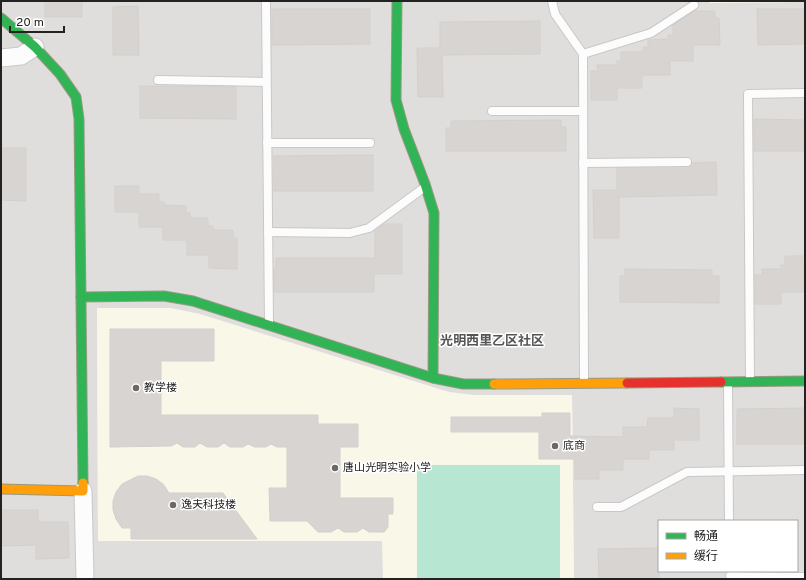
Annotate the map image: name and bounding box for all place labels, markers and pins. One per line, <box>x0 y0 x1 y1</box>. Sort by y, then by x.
place label: 教学楼 <box>144 381 177 395</box>
marker: 教学楼 <box>131 383 141 393</box>
place label: 底商 <box>563 439 585 453</box>
marker: 底商 <box>550 441 560 451</box>
place label: 唐山光明实验小学 <box>343 461 431 475</box>
marker: 唐山光明实验小学 <box>330 463 340 473</box>
place label: 逸夫科技楼 <box>181 498 236 512</box>
marker: 逸夫科技楼 <box>168 500 178 510</box>

